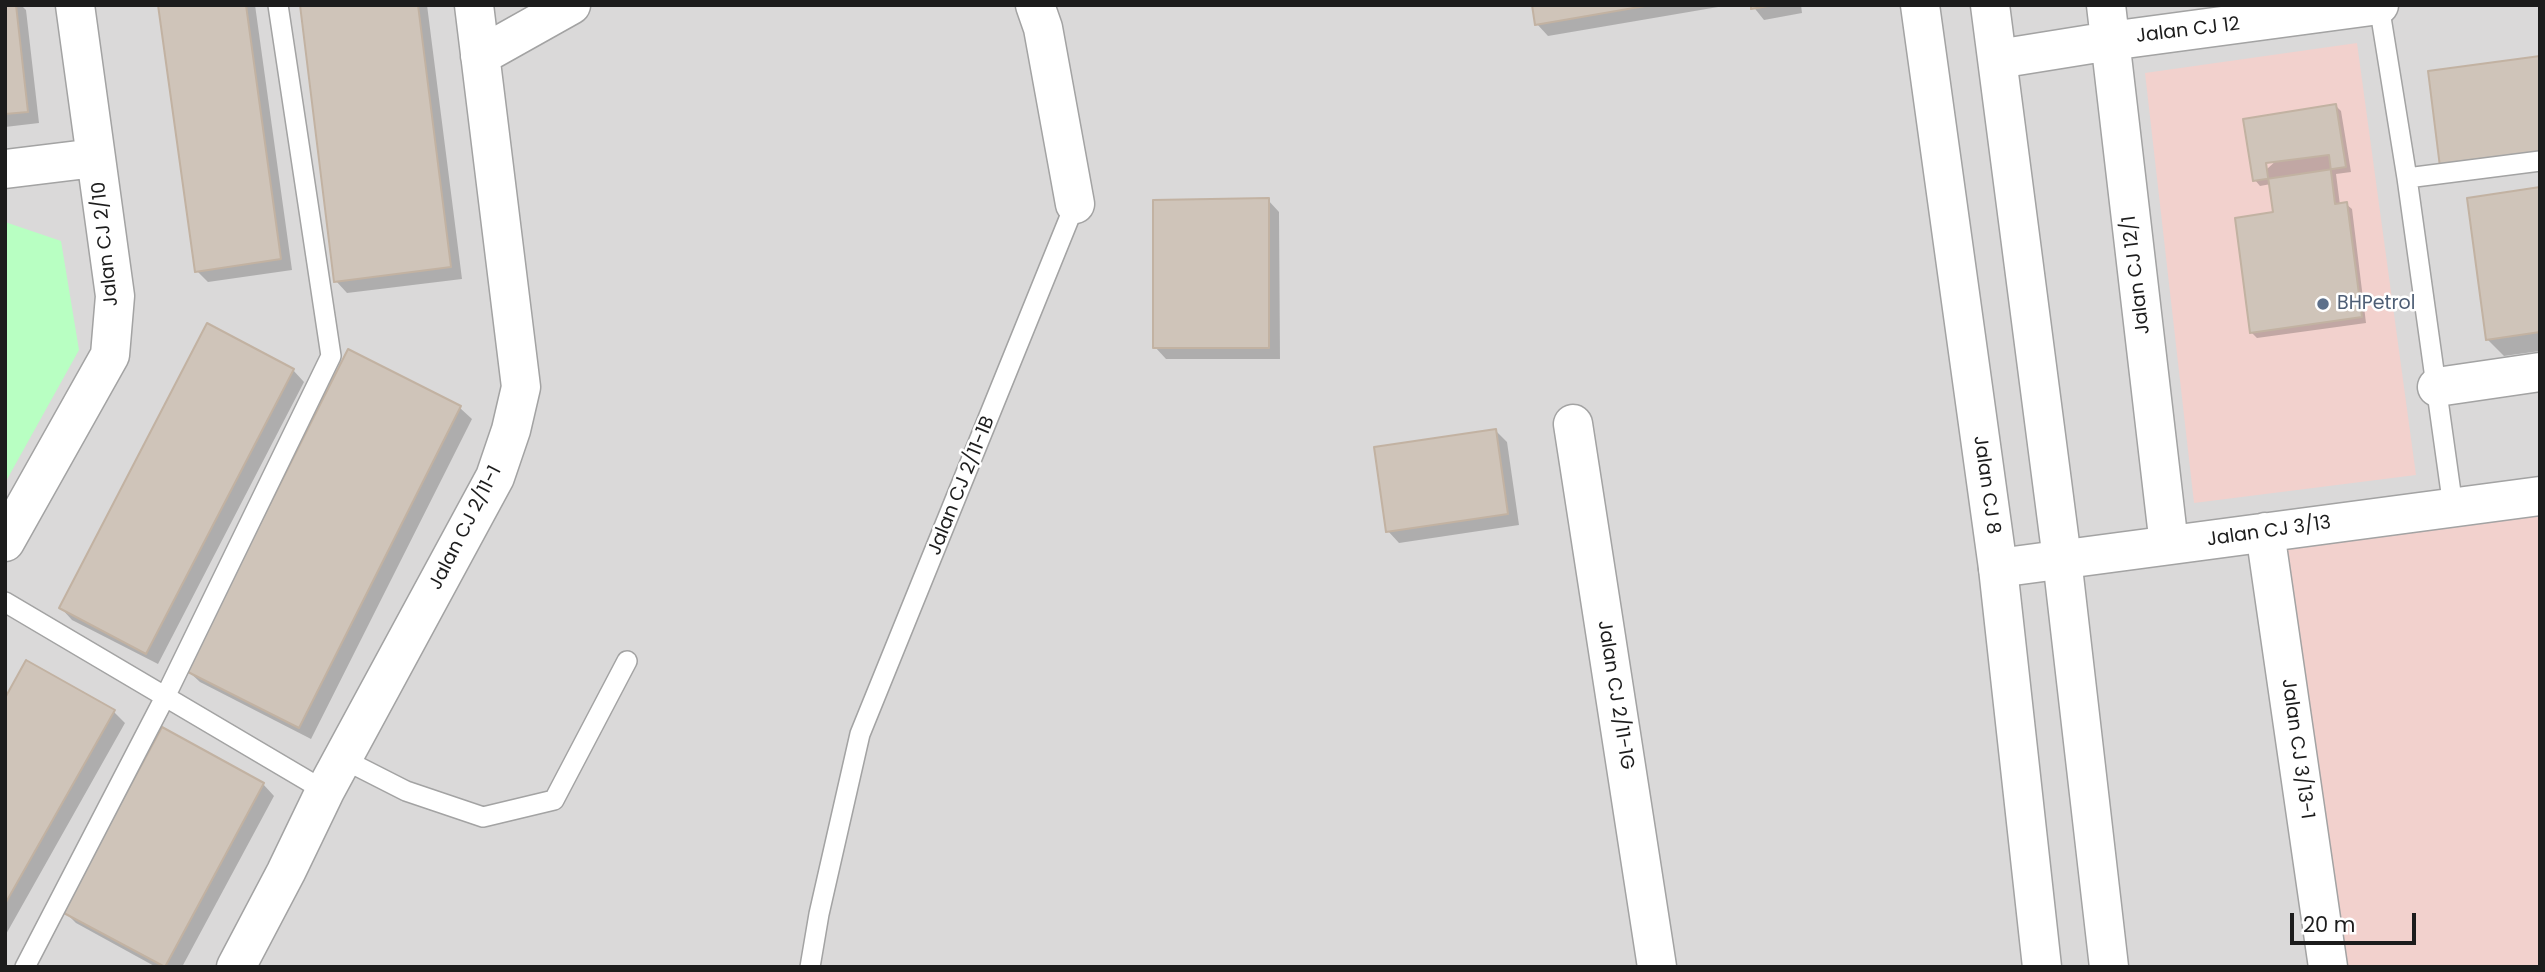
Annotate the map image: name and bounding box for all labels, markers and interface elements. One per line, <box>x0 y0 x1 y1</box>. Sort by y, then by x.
street label: Jalan CJ 12 <box>2135 13 2241 49</box>
street label: Jalan CJ 2/10 <box>88 180 124 308</box>
street label: Jalan CJ 12/1 <box>2118 214 2156 336</box>
place label: BHPetrol <box>2337 293 2415 315</box>
marker: BHPetrol <box>2315 296 2331 312</box>
street label: Jalan CJ 2/11-1B <box>924 413 1000 559</box>
street label: Jalan CJ 8 <box>1968 434 2004 536</box>
street label: Jalan CJ 2/11-1 <box>425 462 507 594</box>
street label: Jalan CJ 3/13 <box>2206 512 2332 552</box>
street label: Jalan CJ 2/11-1G <box>1592 619 1638 771</box>
street label: Jalan CJ 3/13-1 <box>2276 677 2318 821</box>
scale bar <box>2293 898 2419 942</box>
text: 20 m <box>2303 910 2356 939</box>

